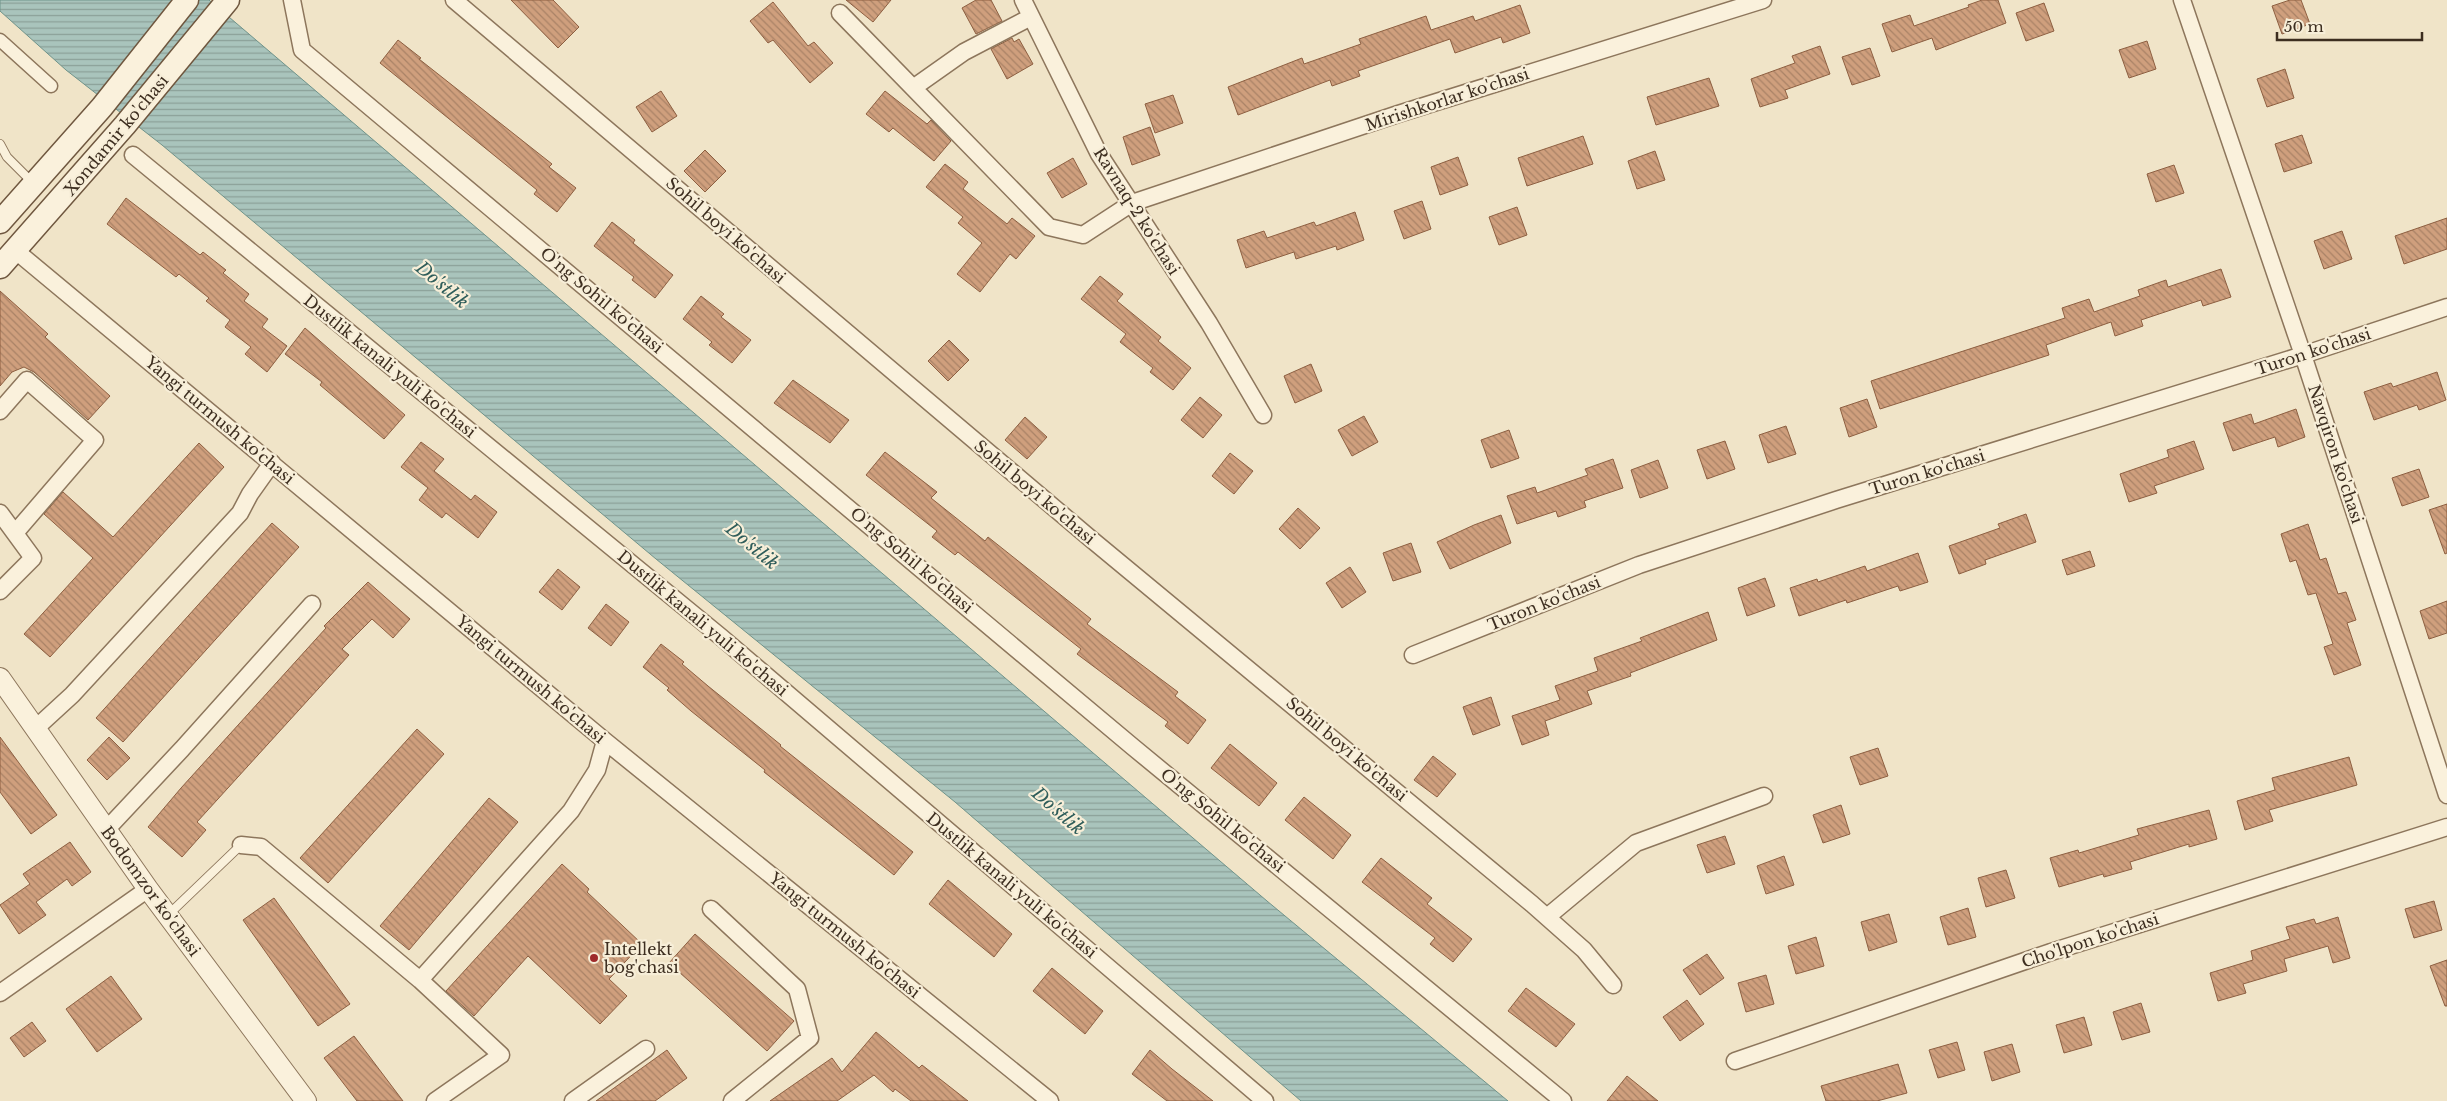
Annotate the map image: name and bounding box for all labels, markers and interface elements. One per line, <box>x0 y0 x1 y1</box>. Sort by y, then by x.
scale bar <box>2277 10 2422 42</box>
text: 50 m <box>2284 17 2324 36</box>
street label: Mirishkorlar ko'chasi <box>1363 63 1532 135</box>
street label: Xondamir ko'chasi <box>60 70 173 200</box>
street label: Ravnaq-2 ko'chasi <box>1090 143 1185 279</box>
street label: Sohil boyi ko'chasi <box>662 173 790 288</box>
street label: O'ng Sohil ko'chasi <box>537 243 668 358</box>
water label: Do'stlik <box>410 256 473 313</box>
street label: Dustlik kanali yuli ko'chasi <box>300 290 481 442</box>
street label: Turon ko'chasi <box>2253 323 2374 379</box>
street label: Yangi turmush ko'chasi <box>141 351 299 489</box>
street label: Navqiron ko'chasi <box>2304 382 2368 527</box>
street label: Sohil boyi ko'chasi <box>971 436 1100 549</box>
street label: Turon ko'chasi <box>1867 445 1988 499</box>
street label: O'ng Sohil ko'chasi <box>847 503 978 618</box>
water label: Do'stlik <box>720 517 783 574</box>
street label: Dustlik kanali yuli ko'chasi <box>614 546 793 701</box>
street label: Turon ko'chasi <box>1485 571 1604 635</box>
street label: Yangi turmush ko'chasi <box>452 610 610 748</box>
street label: Sohil boyi ko'chasi <box>1283 693 1412 806</box>
street label: O'ng Sohil ko'chasi <box>1157 764 1290 877</box>
water label: Do'stlik <box>1027 782 1089 840</box>
street label: Dustlik kanali yuli ko'chasi <box>923 808 1102 963</box>
street label: Bodomzor ko'chasi <box>97 822 205 960</box>
street label: Yangi turmush ko'chasi <box>765 867 925 1002</box>
street label: Cho'lpon ko'chasi <box>2019 908 2162 972</box>
place label: Intellekt bog'chasi <box>603 939 679 977</box>
marker: Intellekt bog'chasi <box>588 952 600 964</box>

